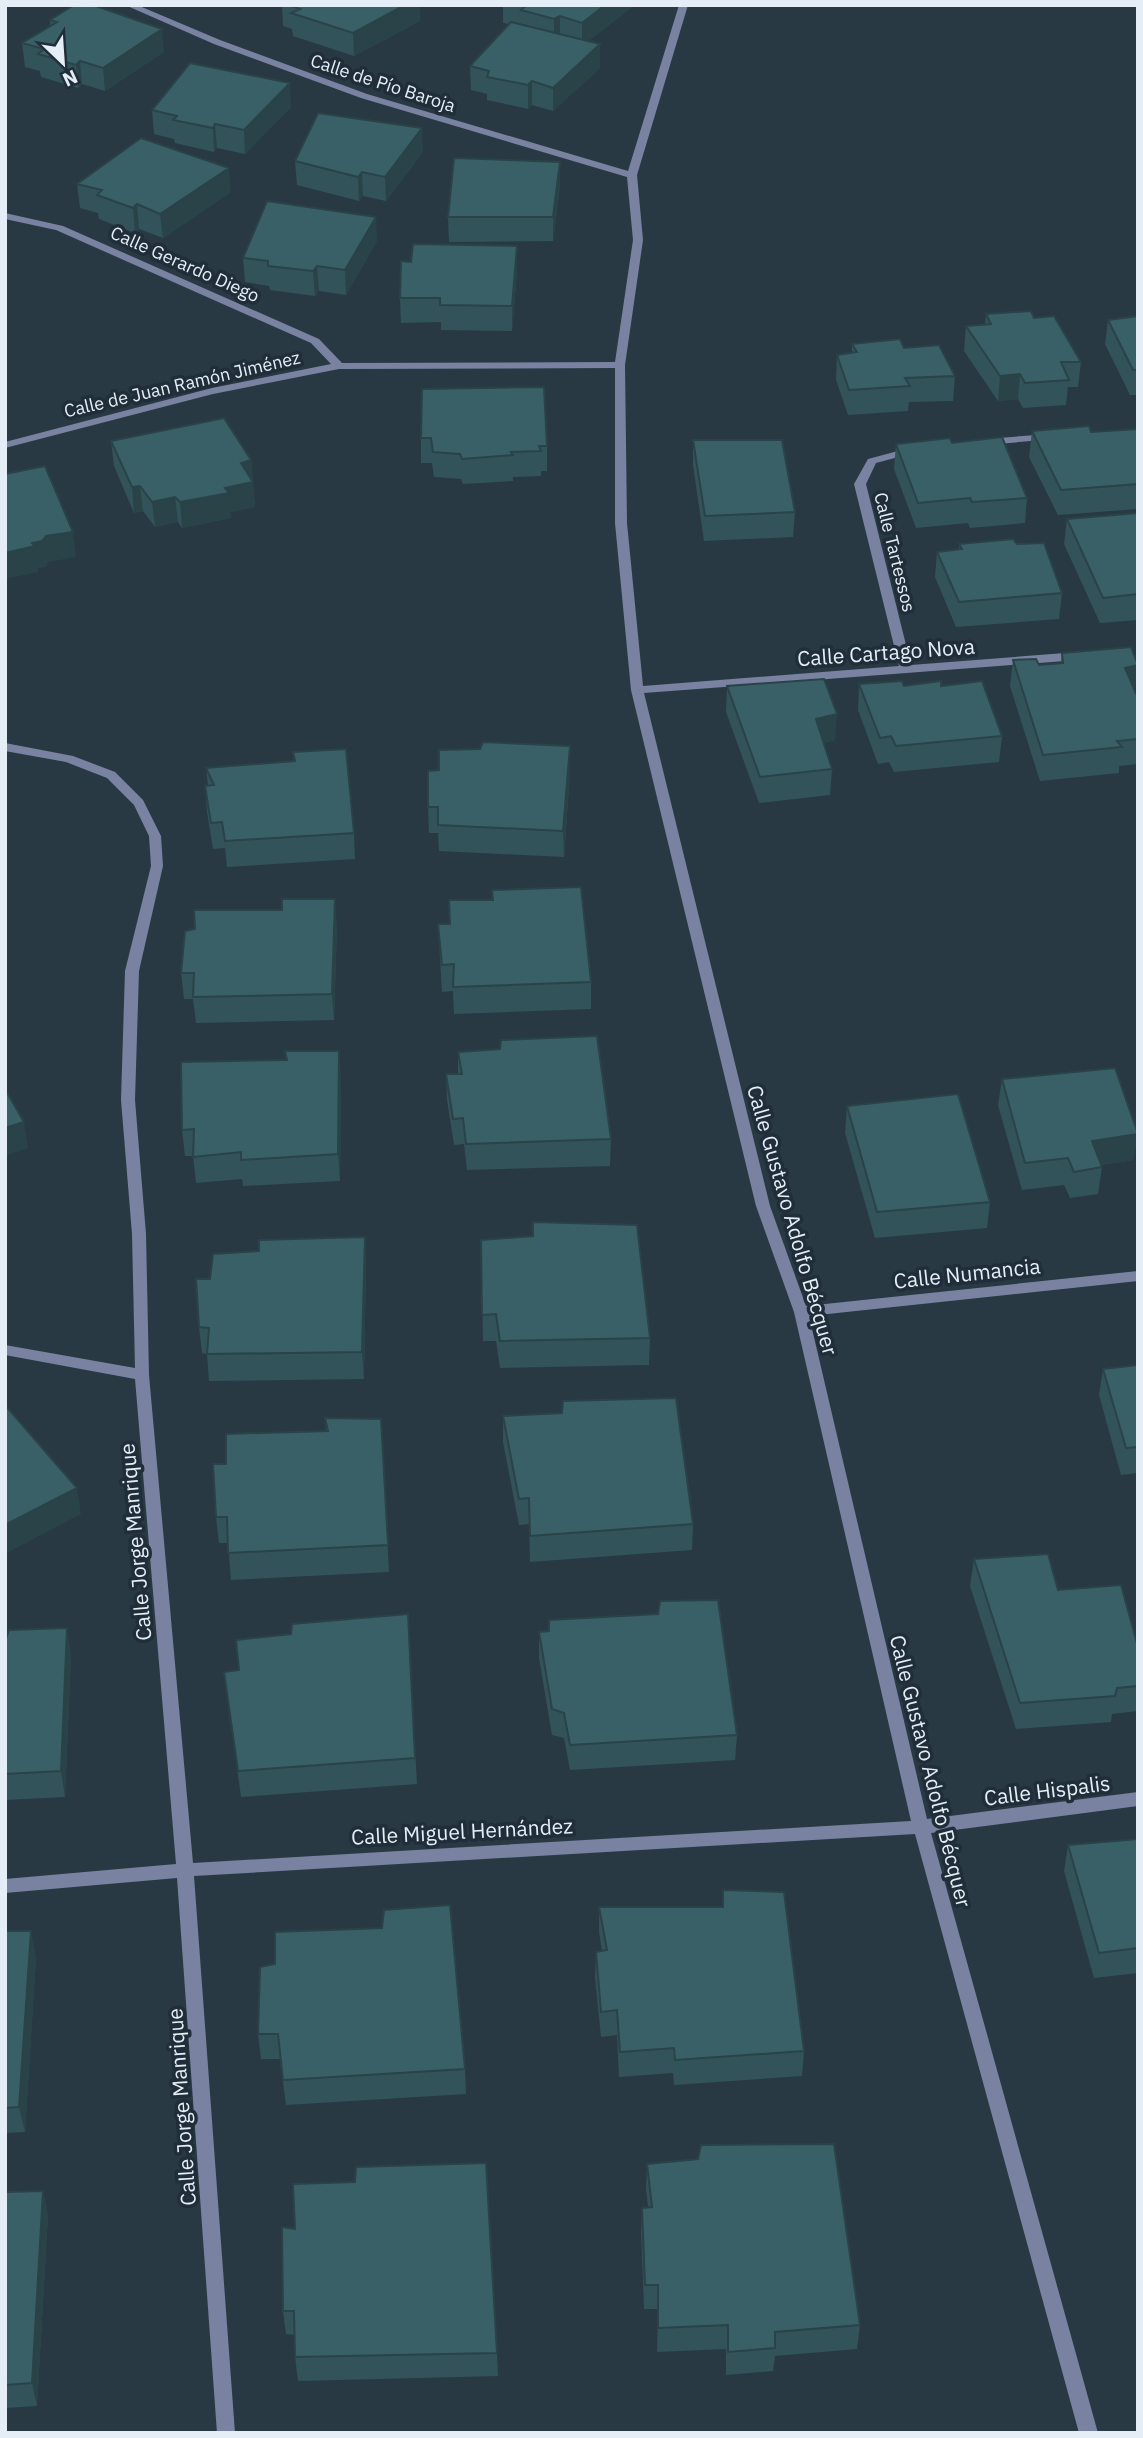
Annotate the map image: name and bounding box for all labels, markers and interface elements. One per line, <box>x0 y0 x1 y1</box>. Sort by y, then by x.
north arrow <box>28 28 98 98</box>
street label: Calle de Pío Baroja <box>308 49 459 117</box>
text: N <box>59 65 81 92</box>
street label: Calle Gerardo Diego <box>107 221 263 307</box>
street label: Calle de Juan Ramón Jiménez <box>62 346 302 422</box>
street label: Calle Tartessos <box>869 490 921 614</box>
street label: Calle Cartago Nova <box>796 632 976 672</box>
street label: Calle Gustavo Adolfo Bécquer <box>741 1082 845 1358</box>
street label: Calle Numancia <box>892 1251 1042 1295</box>
street label: Calle Jorge Manrique <box>112 1442 158 1642</box>
street label: Calle Gustavo Adolfo Bécquer <box>884 1632 978 1910</box>
street label: Calle Hispalis <box>982 1768 1112 1812</box>
street label: Calle Miguel Hernández <box>350 1811 574 1851</box>
street label: Calle Jorge Manrique <box>160 2007 202 2207</box>

